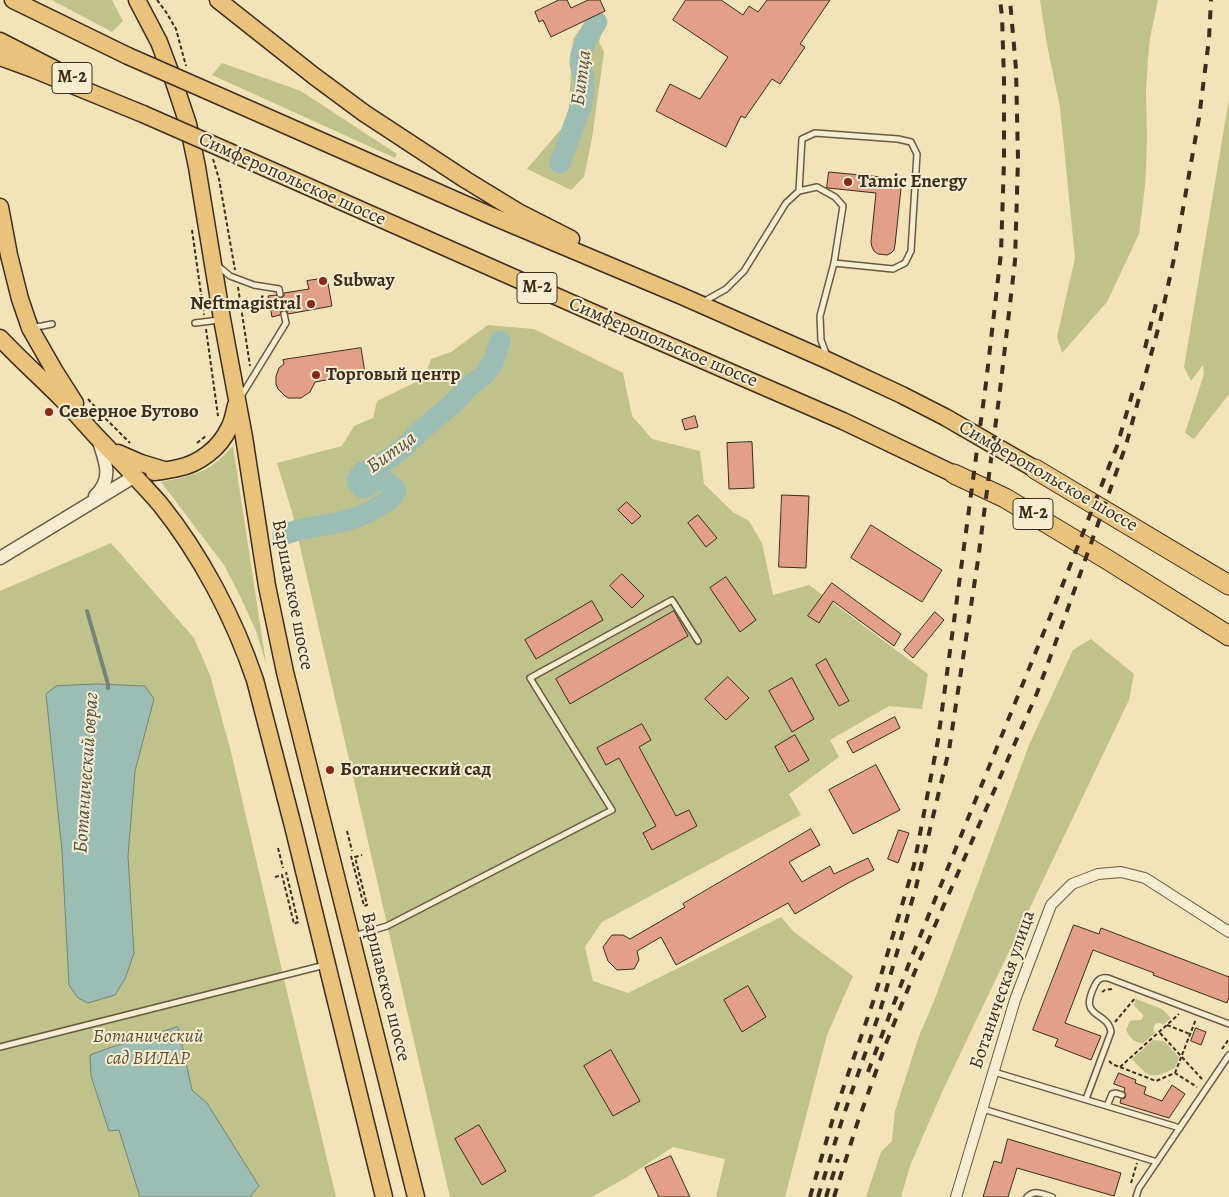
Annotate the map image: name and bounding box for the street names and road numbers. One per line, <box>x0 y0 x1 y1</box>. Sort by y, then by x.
road number: М-2 <box>52 62 92 94</box>
street label: Симферопольское шоссе <box>195 128 389 232</box>
road number: М-2 <box>517 272 557 304</box>
street label: Симферопольское шоссе <box>565 293 761 393</box>
street label: Симферопольское шоссе <box>954 416 1142 538</box>
road number: М-2 <box>1013 498 1053 530</box>
street label: Варшавское шоссе <box>266 518 318 672</box>
street label: Ботаническая улица <box>965 908 1041 1072</box>
street label: Варшавское шоссе <box>355 910 415 1064</box>

